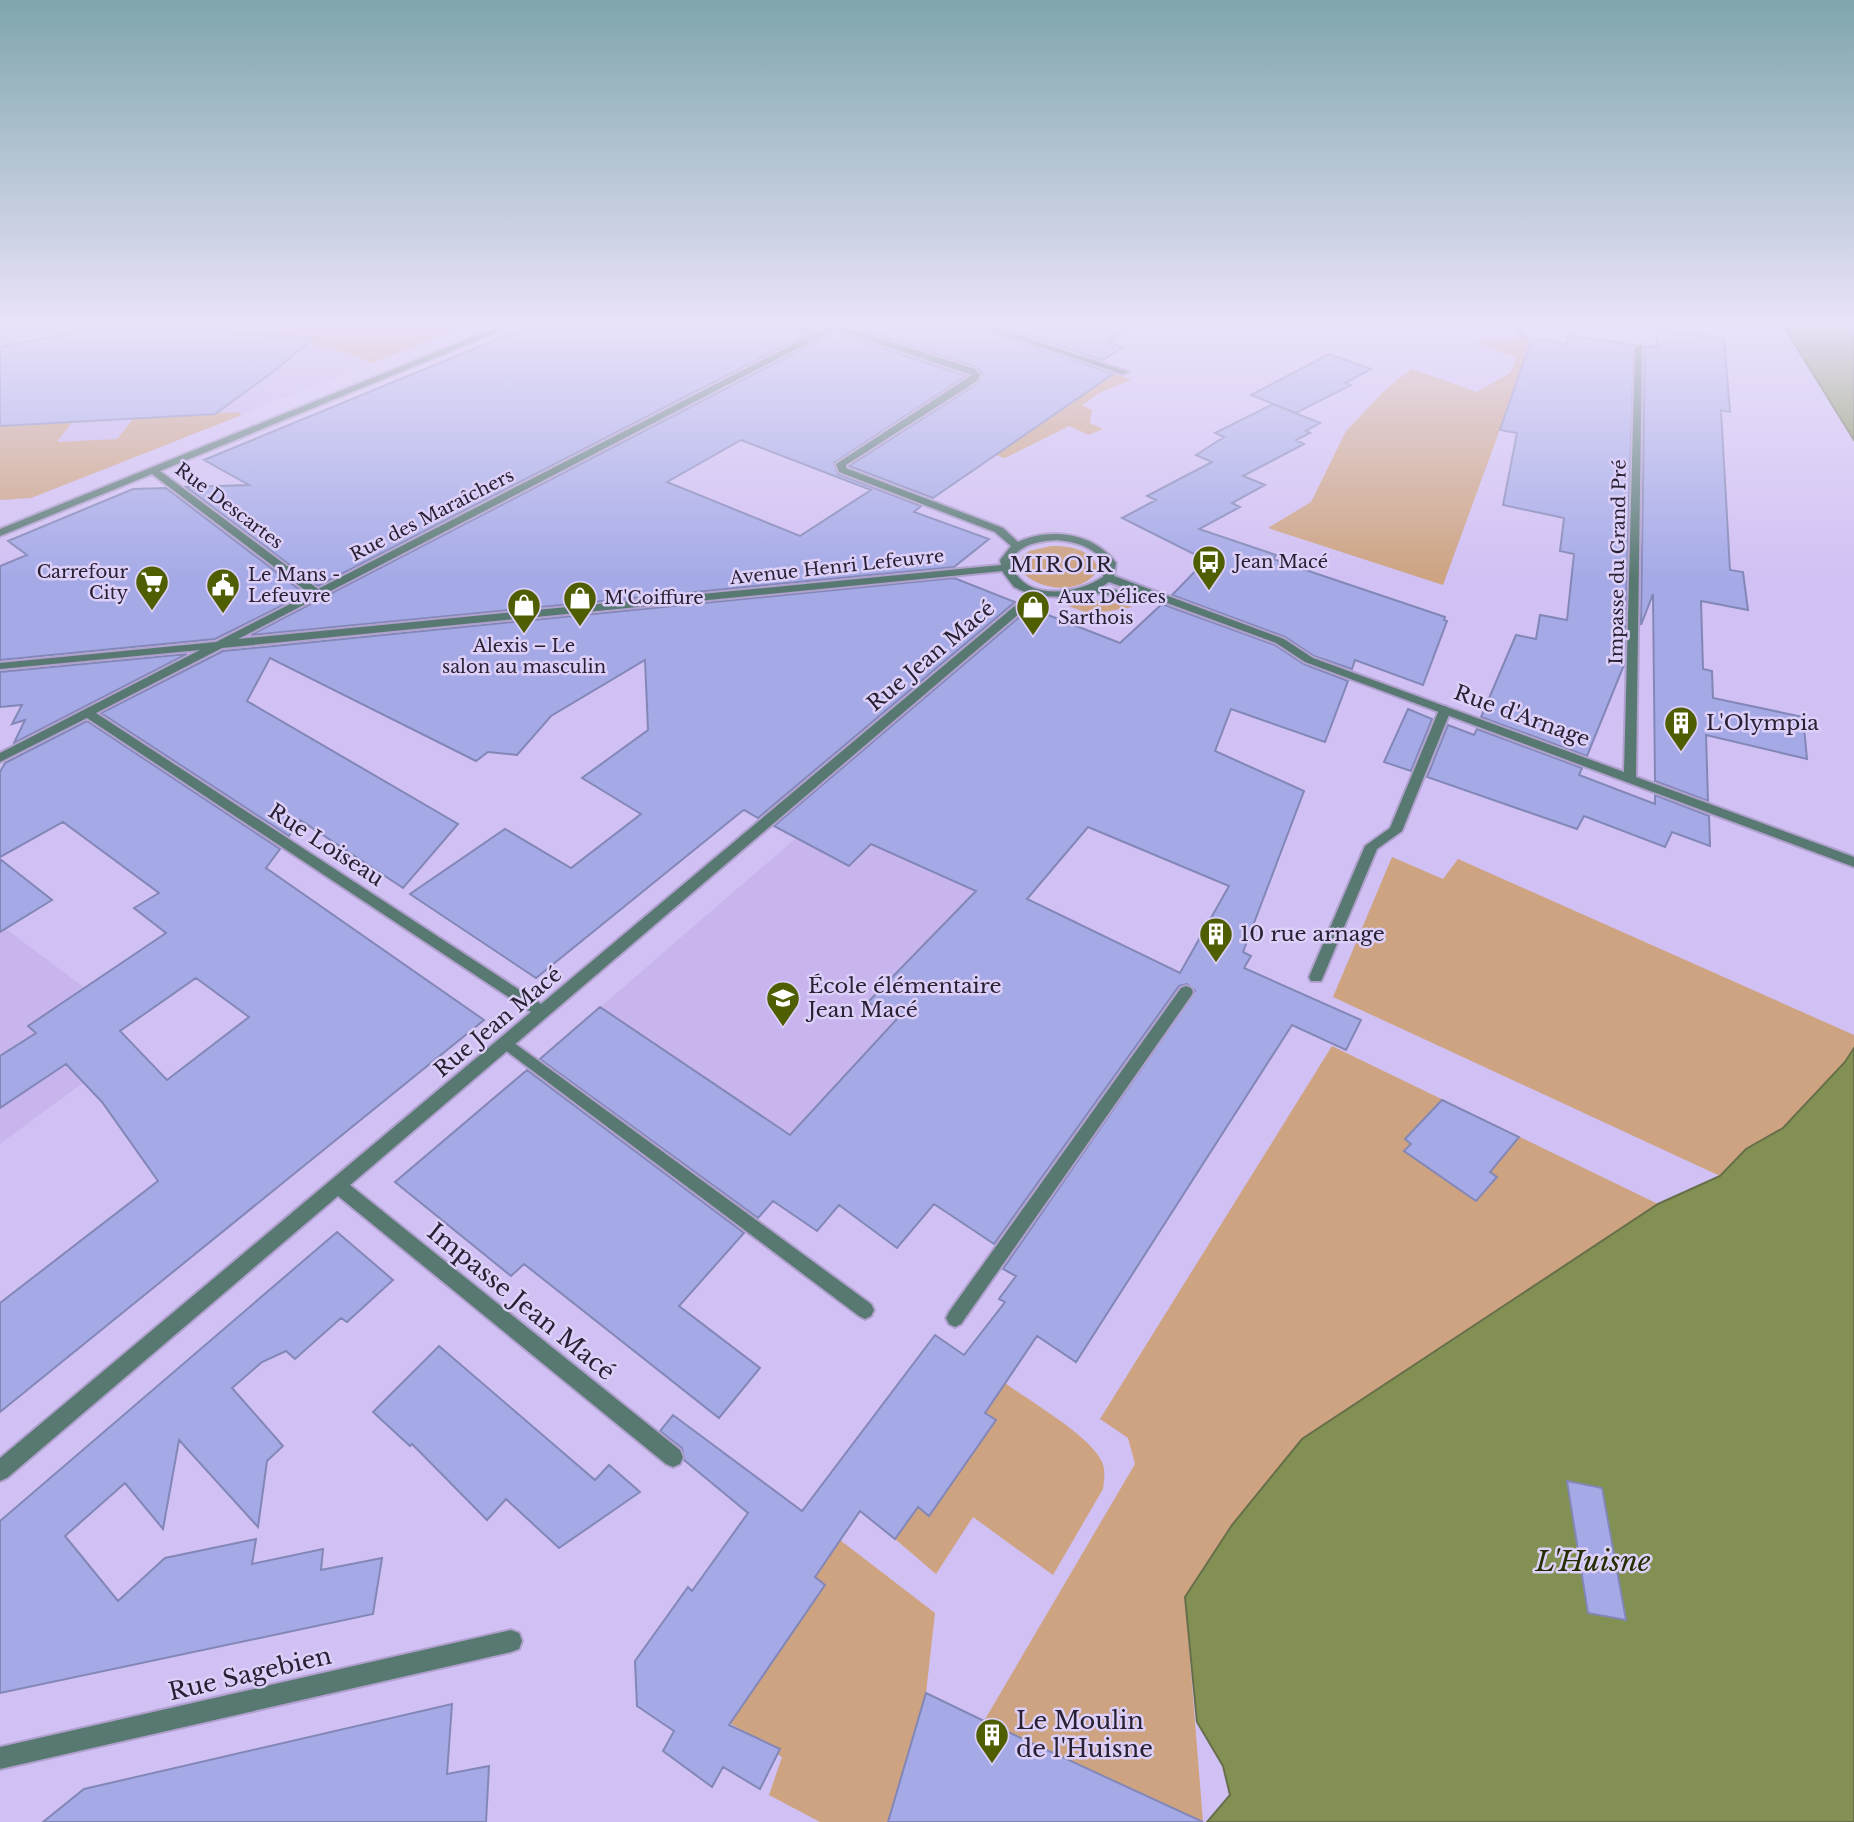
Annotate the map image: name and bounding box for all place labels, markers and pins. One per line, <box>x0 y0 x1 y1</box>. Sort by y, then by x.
bus stop icon: Jean Macé <box>1190 543 1228 592</box>
place label: Jean Macé <box>1232 551 1328 573</box>
place label: Carrefour City <box>37 561 128 604</box>
supermarket icon: Carrefour City <box>133 563 171 612</box>
place label: Le Mans - Lefeuvre <box>248 564 340 607</box>
public building icon: Le Mans - Lefeuvre <box>204 566 242 615</box>
shop icon: M'Coiffure <box>561 579 599 628</box>
shop icon: Alexis – Le salon au masculin <box>505 586 543 635</box>
place label: Aux Délices Sarthois <box>1057 586 1166 629</box>
place label: M'Coiffure <box>604 587 704 609</box>
shop icon: Aux Délices Sarthois <box>1014 588 1052 637</box>
place label: Alexis – Le salon au masculin <box>442 635 606 678</box>
building icon: L'Olympia <box>1662 704 1700 753</box>
place label: L'Olympia <box>1706 710 1819 736</box>
building icon: 10 rue arnage <box>1197 915 1235 964</box>
place label: 10 rue arnage <box>1240 921 1385 947</box>
place label: École élémentaire Jean Macé <box>805 973 1002 1023</box>
school or university icon: École élémentaire Jean Macé <box>764 979 802 1028</box>
place label: Le Moulin de l'Huisne <box>1016 1706 1153 1763</box>
building icon: Le Moulin de l'Huisne <box>973 1716 1011 1765</box>

